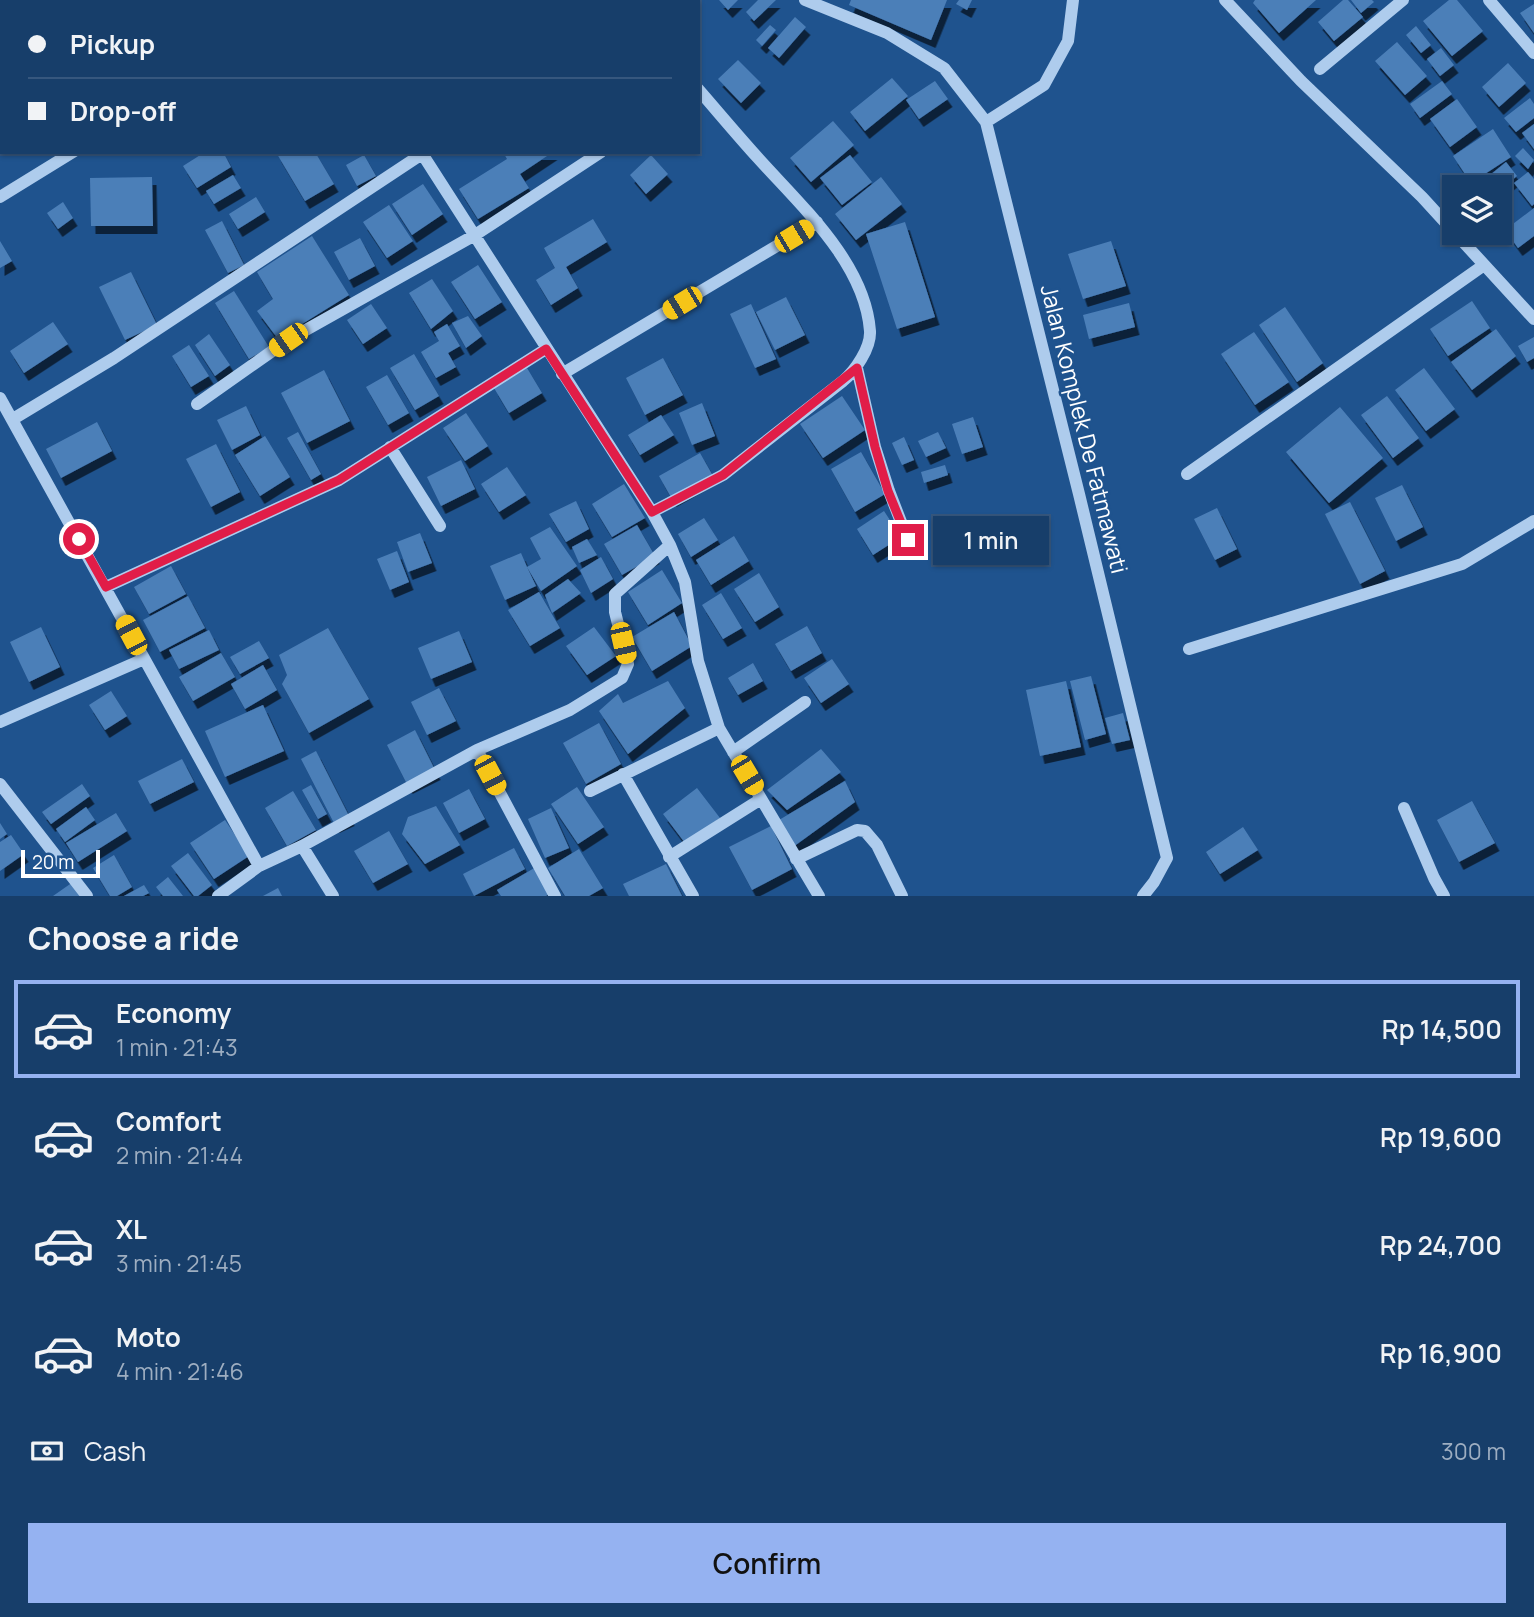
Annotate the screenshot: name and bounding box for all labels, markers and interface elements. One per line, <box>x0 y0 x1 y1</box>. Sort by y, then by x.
text: Pickup <box>70 26 155 62</box>
text: Drop-off <box>70 93 176 129</box>
map controls <box>1442 175 1512 245</box>
button: layers <box>1442 175 1512 245</box>
car <box>771 216 818 256</box>
street label: Jalan Komplek De Fatmawati <box>1034 281 1136 577</box>
car <box>659 283 706 323</box>
car <box>265 319 312 361</box>
callout: 1 min <box>932 516 1048 564</box>
route start <box>63 523 95 555</box>
route end <box>892 524 924 556</box>
text: 1 min <box>964 524 1018 556</box>
car <box>112 612 151 658</box>
car <box>609 620 638 666</box>
car <box>471 752 510 798</box>
car <box>728 752 767 798</box>
scale bar <box>21 847 100 879</box>
text: 20 m <box>32 849 74 875</box>
text: Choose a ride <box>28 916 239 960</box>
text: Economy <box>116 995 231 1031</box>
icon: car <box>32 998 95 1061</box>
text: Rp 14,500 <box>1382 1011 1502 1047</box>
text: 1 min · 21:43 <box>116 1031 238 1063</box>
text: Comfort <box>116 1103 222 1139</box>
icon: car <box>32 1106 95 1169</box>
text: Rp 19,600 <box>1380 1119 1502 1155</box>
text: 2 min · 21:44 <box>116 1139 243 1171</box>
text: XL <box>116 1211 147 1247</box>
icon: car <box>32 1214 95 1277</box>
text: Rp 24,700 <box>1380 1227 1502 1263</box>
text: 3 min · 21:45 <box>116 1247 242 1279</box>
text: Moto <box>116 1319 181 1355</box>
icon: car <box>32 1322 95 1385</box>
text: Rp 16,900 <box>1380 1335 1502 1371</box>
text: 4 min · 21:46 <box>116 1355 244 1387</box>
icon: cash <box>28 1432 66 1470</box>
text: Cash <box>84 1433 146 1469</box>
text: 300 m <box>1441 1435 1506 1467</box>
button: Confirm <box>28 1523 1506 1603</box>

